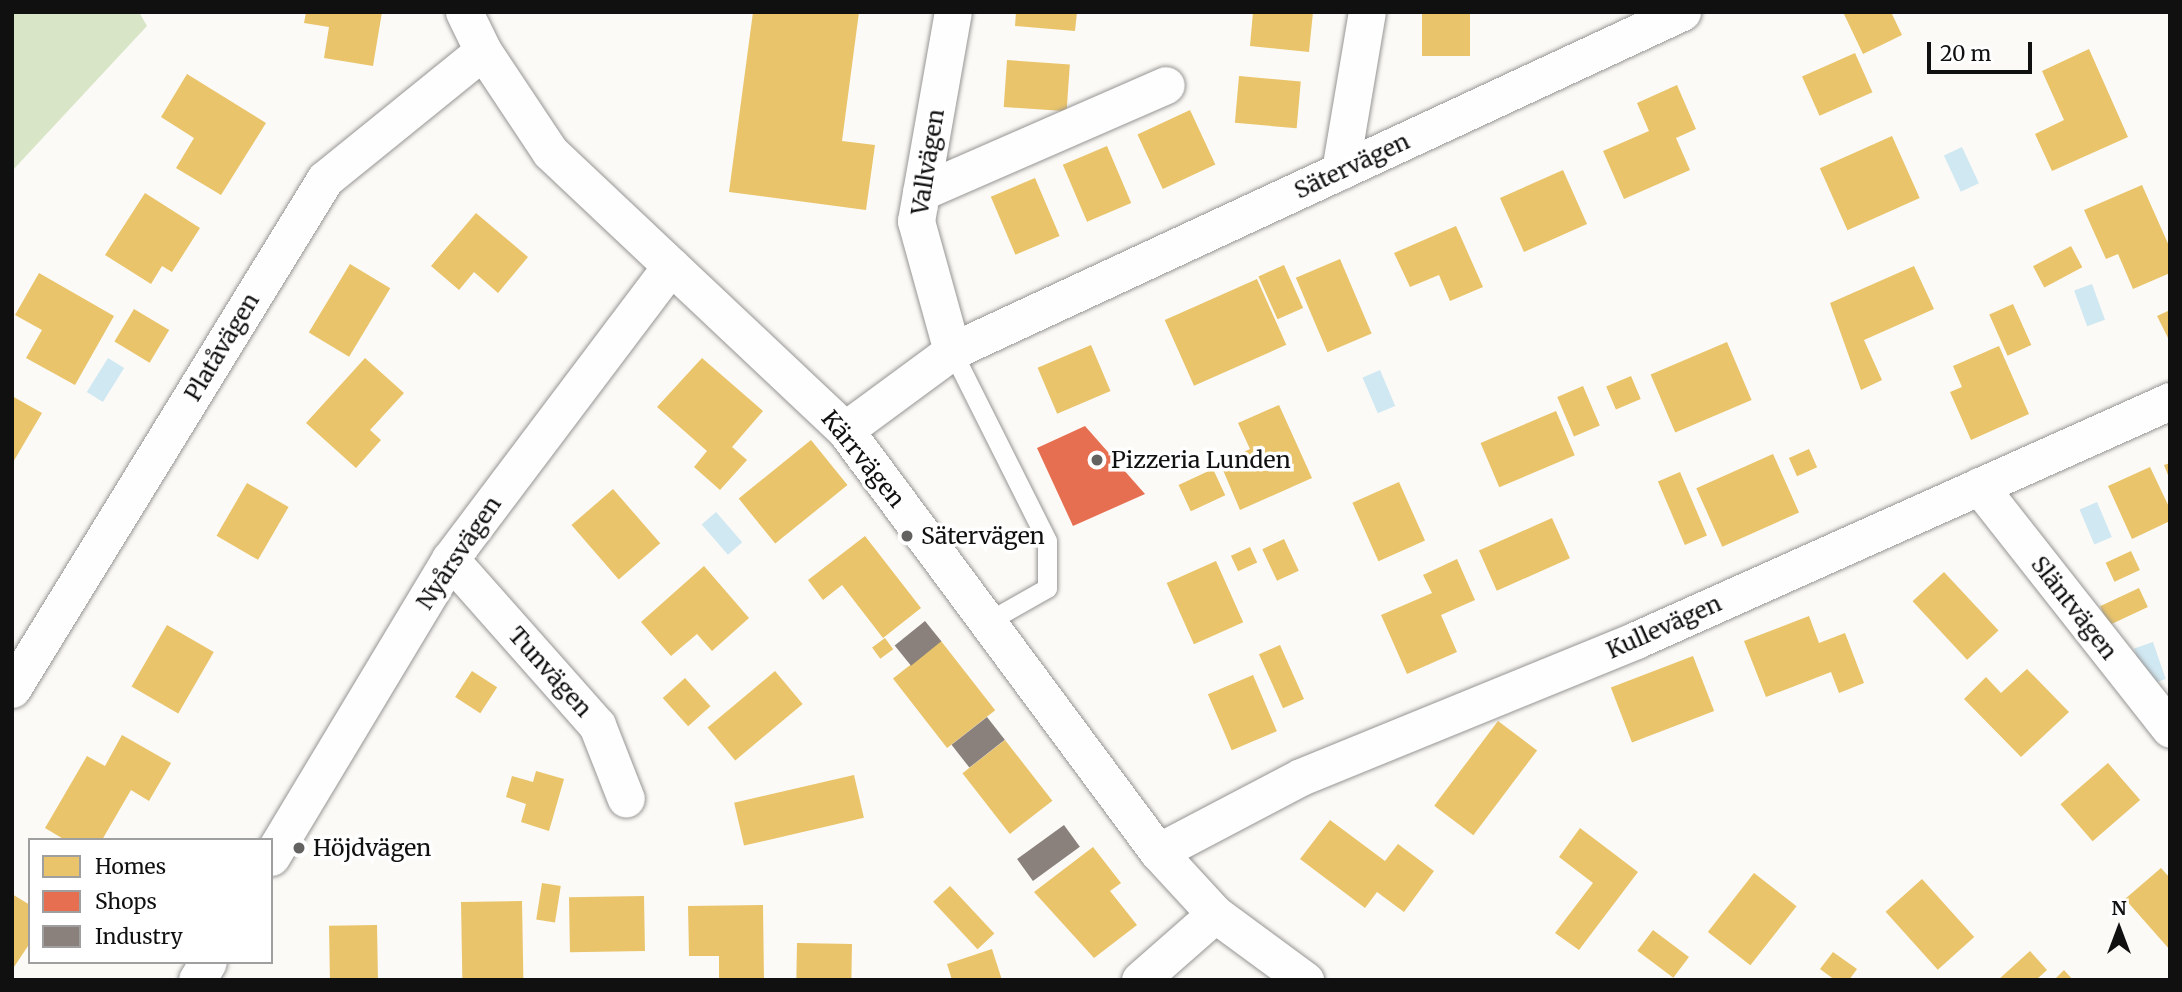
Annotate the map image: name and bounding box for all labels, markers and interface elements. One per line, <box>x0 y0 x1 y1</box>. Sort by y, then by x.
scale bar <box>1930 28 2035 72</box>
text: 20 m <box>1940 40 1991 67</box>
street label: Vallvägen <box>906 107 950 217</box>
street label: Sätervägen <box>1290 127 1414 205</box>
street label: Platåvägen <box>179 288 265 406</box>
street label: Kärrvägen <box>816 405 910 513</box>
place label: Pizzeria Lunden <box>1111 446 1291 474</box>
marker: Pizzeria Lunden <box>1089 452 1105 468</box>
street label: Nyårsvägen <box>411 491 507 615</box>
place label: Sätervägen <box>921 522 1045 550</box>
marker: Sätervägen <box>899 528 915 544</box>
street label: Släntvägen <box>2025 551 2123 665</box>
street label: Kullevägen <box>1602 589 1726 665</box>
street label: Tunvägen <box>503 621 597 723</box>
place label: Höjdvägen <box>313 834 431 862</box>
legend <box>28 838 273 964</box>
marker: Höjdvägen <box>291 840 307 856</box>
text: Homes <box>95 853 166 880</box>
text: Shops <box>95 888 157 915</box>
north arrow <box>2084 894 2154 964</box>
text: N <box>2111 896 2127 920</box>
text: Industry <box>95 923 183 950</box>

